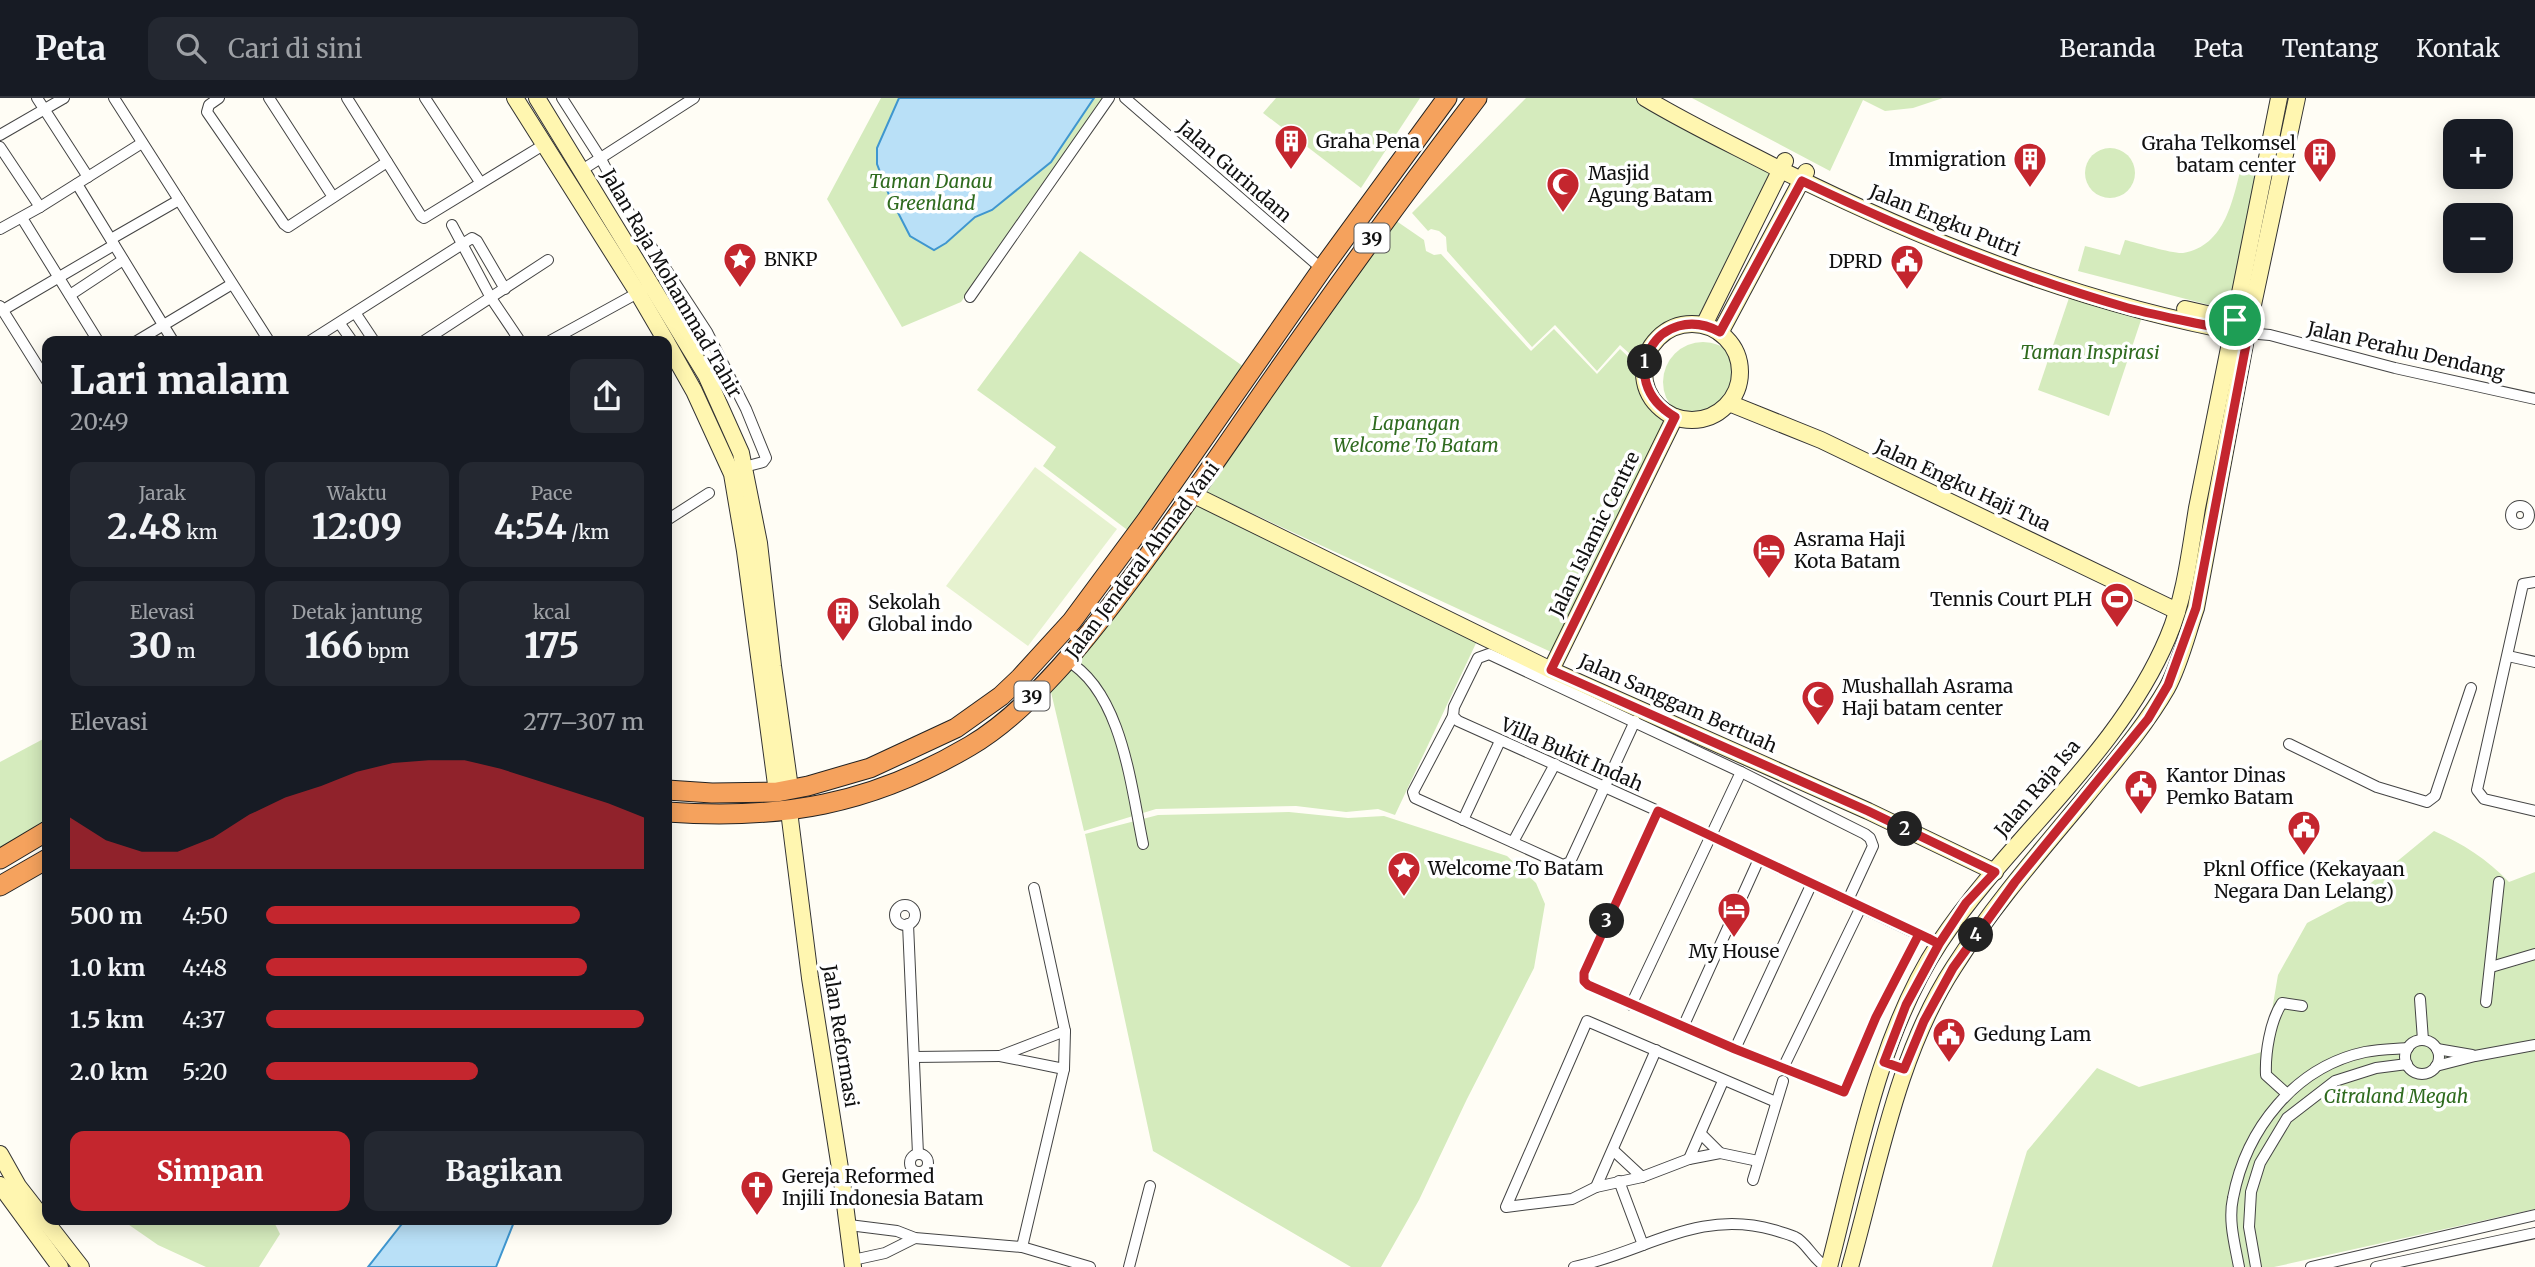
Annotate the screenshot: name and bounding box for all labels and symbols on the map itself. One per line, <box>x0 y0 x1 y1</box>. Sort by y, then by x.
street label: Jalan Gurindam <box>1172 114 1297 227</box>
building icon: Graha Pena <box>1272 122 1310 171</box>
place label: Graha Pena <box>1316 129 1420 153</box>
place label: Graha Telkomsel batam center <box>2142 131 2296 177</box>
building icon: Graha Telkomsel batam center <box>2301 135 2339 184</box>
building icon: Immigration <box>2011 140 2049 189</box>
place label: Immigration <box>1888 147 2006 171</box>
place label: Masjid Agung Batam <box>1587 161 1713 207</box>
street label: Jalan Raja Mohammad Tahir <box>596 164 748 402</box>
mosque icon: Masjid Agung Batam <box>1544 165 1582 214</box>
park label: Taman Danau Greenland <box>869 169 993 215</box>
street label: Jalan Engku Putri <box>1865 178 2024 261</box>
road number: 39 <box>1354 223 1390 252</box>
place icon: BNKP <box>721 240 759 289</box>
public building icon: DPRD <box>1888 242 1926 291</box>
place label: BNKP <box>764 247 817 271</box>
place label: DPRD <box>1829 249 1882 273</box>
pin <box>2205 290 2265 350</box>
street label: Jalan Perahu Dendang <box>2304 315 2507 384</box>
park label: Taman Inspirasi <box>2020 340 2160 364</box>
pin: 1 <box>1628 344 1662 380</box>
park label: Lapangan Welcome To Batam <box>1333 411 1499 457</box>
street label: Jalan Engku Haji Tua <box>1871 433 2055 536</box>
street label: Jalan Islamic Centre <box>1543 447 1644 621</box>
street label: Jalan Jenderal Ahmad Yani <box>1059 457 1224 664</box>
place label: Asrama Haji Kota Batam <box>1793 527 1905 573</box>
hotel icon: Asrama Haji Kota Batam <box>1750 531 1788 580</box>
sports icon: Tennis Court PLH <box>2098 580 2136 629</box>
place label: Tennis Court PLH <box>1930 587 2092 611</box>
place label: Sekolah Global indo <box>868 590 972 636</box>
building icon: Sekolah Global indo <box>824 594 862 643</box>
street label: Jalan Sanggam Bertuah <box>1574 648 1781 758</box>
place label: Mushallah Asrama Haji batam center <box>1842 674 2013 720</box>
mosque icon: Mushallah Asrama Haji batam center <box>1799 678 1837 727</box>
road number: 39 <box>1014 682 1050 710</box>
street label: Villa Bukit Indah <box>1496 711 1647 796</box>
street label: Jalan Raja Isa <box>1989 734 2085 843</box>
place label: Kantor Dinas Pemko Batam <box>2166 763 2294 809</box>
public building icon: Kantor Dinas Pemko Batam <box>2122 767 2160 816</box>
public building icon: Pknl Office (Kekayaan Negara Dan Lelang) <box>2285 808 2323 857</box>
pin: 2 <box>1888 812 1923 846</box>
place icon: Welcome To Batam <box>1385 849 1423 898</box>
place label: Welcome To Batam <box>1427 856 1604 880</box>
place label: Pknl Office (Kekayaan Negara Dan Lelang) <box>2203 857 2405 903</box>
hotel icon: My House <box>1715 890 1753 939</box>
pin: 3 <box>1590 904 1624 938</box>
pin: 4 <box>1958 918 1994 952</box>
place label: My House <box>1689 939 1779 963</box>
street label: Jalan Reformasi <box>818 962 864 1109</box>
public building icon: Gedung Lam <box>1930 1015 1968 1064</box>
place label: Gedung Lam <box>1974 1022 2092 1046</box>
park label: Citraland Megah <box>2324 1084 2468 1108</box>
place label: Gereja Reformed Injili Indonesia Batam <box>782 1164 984 1210</box>
church icon: Gereja Reformed Injili Indonesia Batam <box>738 1168 776 1217</box>

